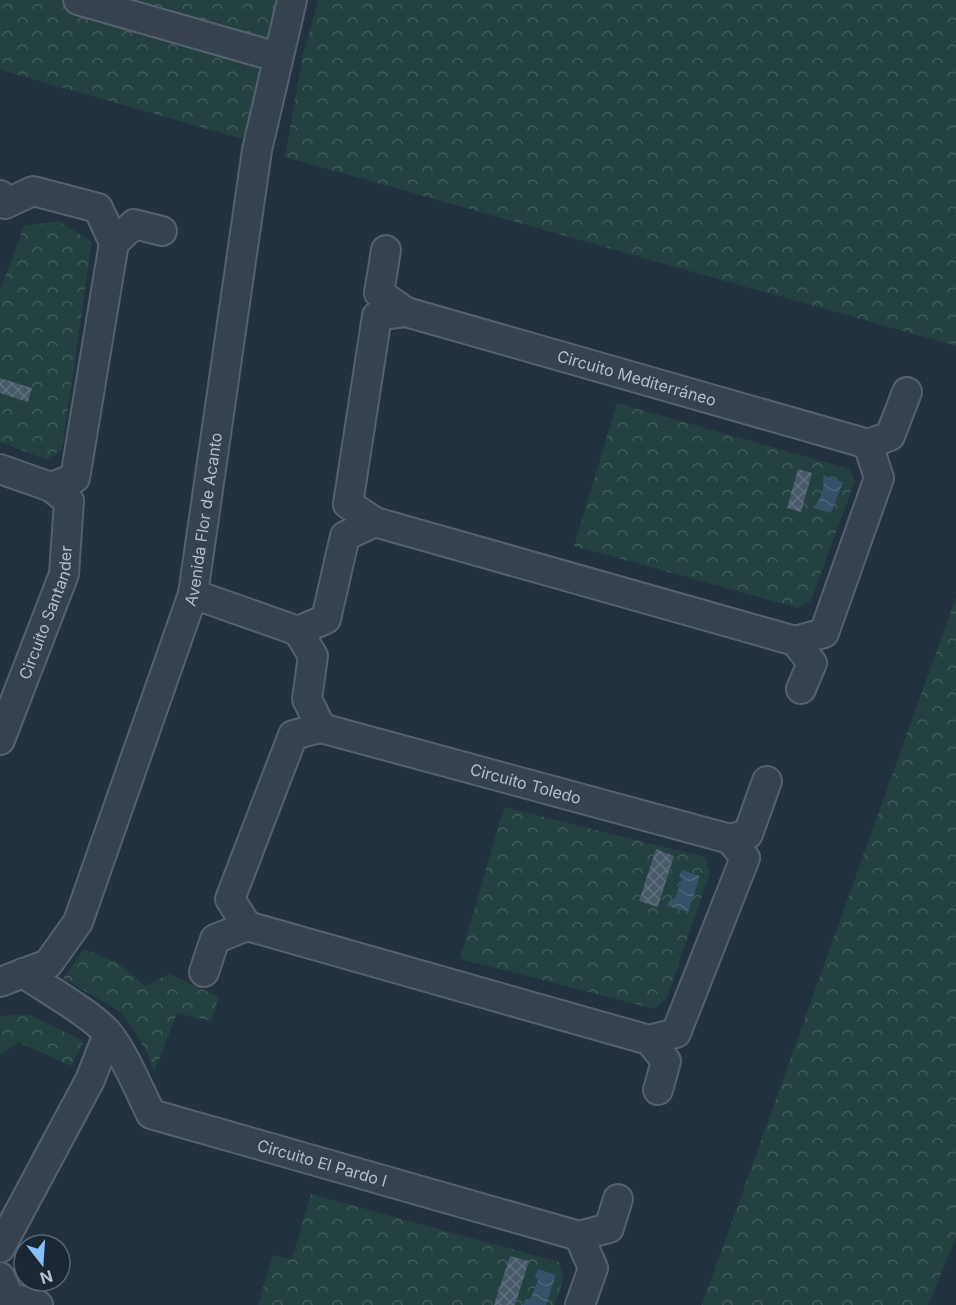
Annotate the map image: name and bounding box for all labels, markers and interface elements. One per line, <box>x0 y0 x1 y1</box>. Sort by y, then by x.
street label: Circuito Mediterráneo <box>555 346 719 410</box>
street label: Avenida Flor de Acanto <box>180 431 226 609</box>
street label: Circuito Santander <box>14 545 76 682</box>
street label: Circuito Toledo <box>468 759 583 808</box>
street label: Circuito El Pardo I <box>255 1135 389 1191</box>
north arrow <box>12 1233 72 1293</box>
text: N <box>38 1266 55 1289</box>

